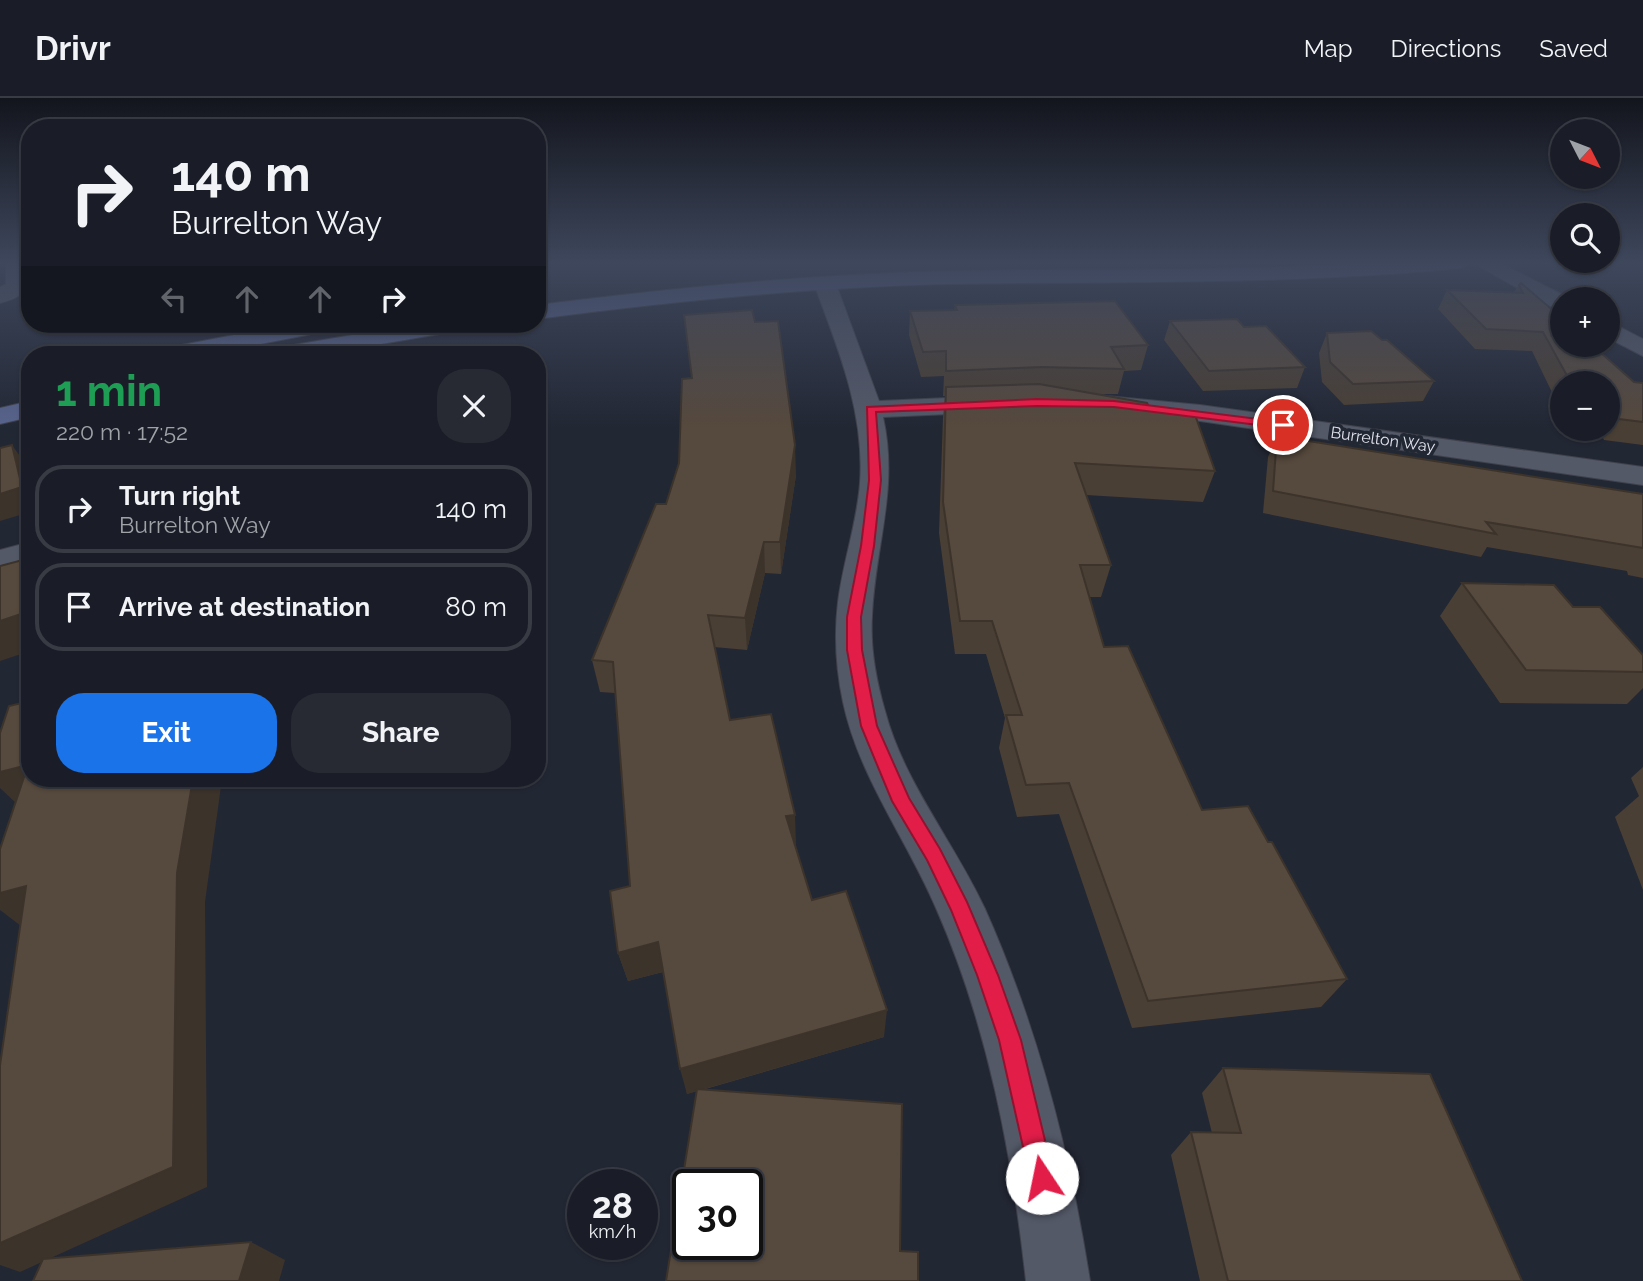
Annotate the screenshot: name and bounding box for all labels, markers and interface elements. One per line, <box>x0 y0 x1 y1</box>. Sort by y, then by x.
text: Drivr <box>35 29 111 68</box>
text: Map <box>1304 34 1353 63</box>
text: Directions <box>1391 34 1501 63</box>
text: Saved <box>1539 34 1608 63</box>
north arrow <box>1550 119 1620 189</box>
map controls <box>1550 119 1620 441</box>
text: 140 m <box>171 145 311 202</box>
icon: right <box>56 147 147 238</box>
button: search <box>1550 203 1620 273</box>
text: Burrelton Way <box>171 204 382 241</box>
icon: left <box>155 280 193 318</box>
icon: ahead <box>228 280 266 318</box>
icon: ahead <box>301 280 339 318</box>
icon: right <box>374 280 412 318</box>
button: + <box>1550 287 1620 357</box>
text: 1 min <box>56 367 162 416</box>
button: close <box>437 369 511 443</box>
button: − <box>1550 371 1620 441</box>
pin <box>1253 395 1313 455</box>
icon: arrive <box>1264 406 1302 444</box>
text: 220 m · 17:52 <box>56 418 188 445</box>
street label: Burrelton Way <box>1329 423 1437 456</box>
text: Turn right <box>119 481 240 511</box>
icon: right <box>60 490 98 528</box>
text: 140 m <box>435 494 507 524</box>
text: Burrelton Way <box>119 511 271 538</box>
icon: arrive <box>60 588 98 626</box>
text: Arrive at destination <box>119 592 370 622</box>
text: 80 m <box>445 592 507 622</box>
button: Exit <box>56 693 277 773</box>
button: Share <box>291 693 511 773</box>
position arrow <box>1005 1141 1079 1215</box>
speed limit sign: 30 <box>672 1169 763 1260</box>
text: 28 <box>592 1185 633 1226</box>
text: km/h <box>589 1221 636 1242</box>

